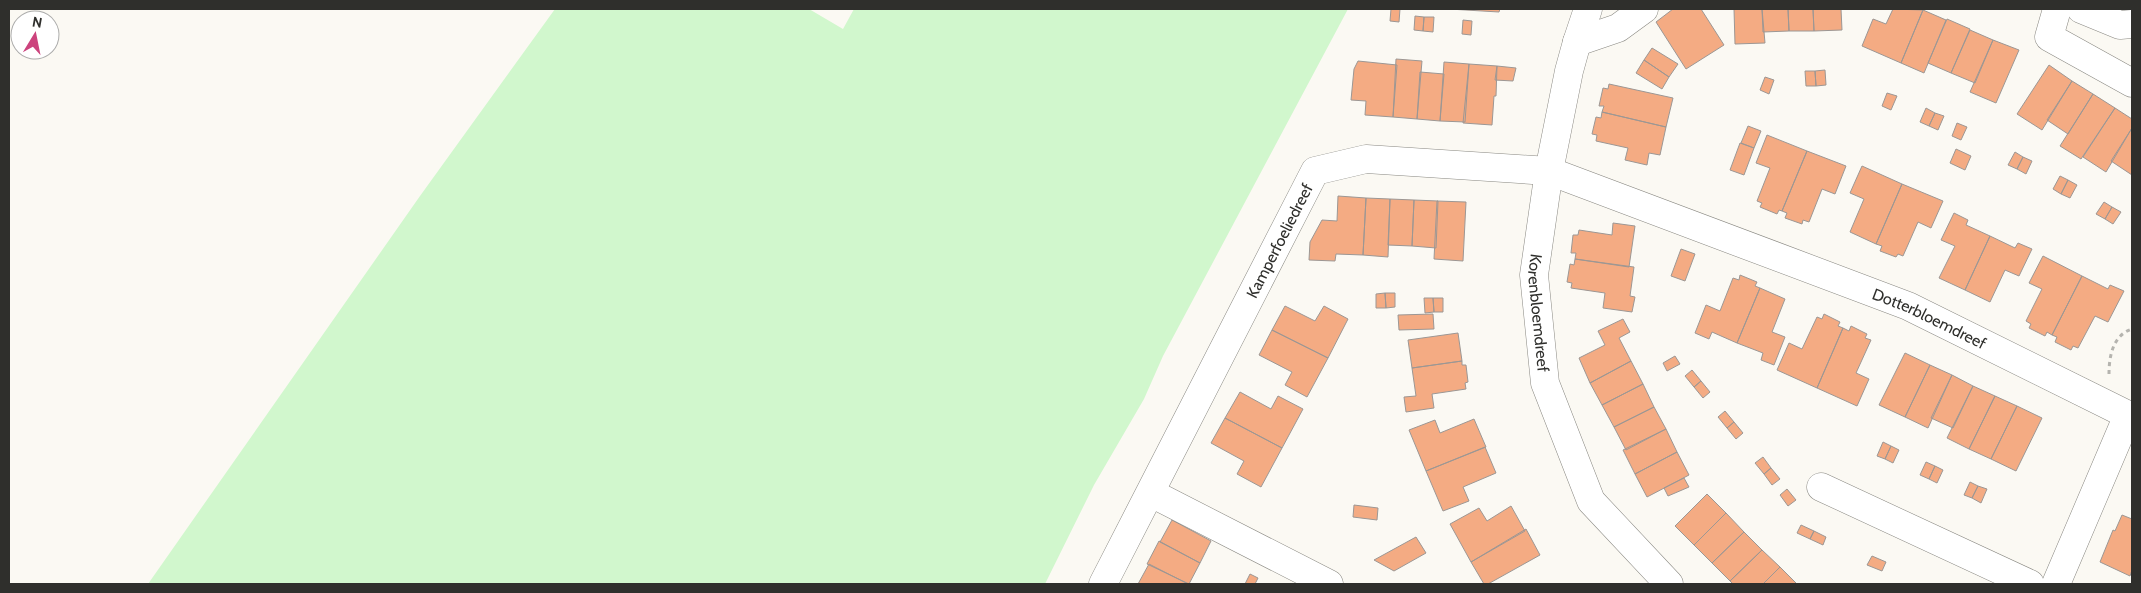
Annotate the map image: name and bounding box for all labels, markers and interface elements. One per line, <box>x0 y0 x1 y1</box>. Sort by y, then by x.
north arrow <box>10 10 60 60</box>
text: N <box>31 12 44 32</box>
street label: Kamperfoeliedreef <box>1242 180 1317 301</box>
street label: Korenbloemdreef <box>1524 253 1553 373</box>
street label: Dotterbloemdreef <box>1870 284 1990 353</box>

